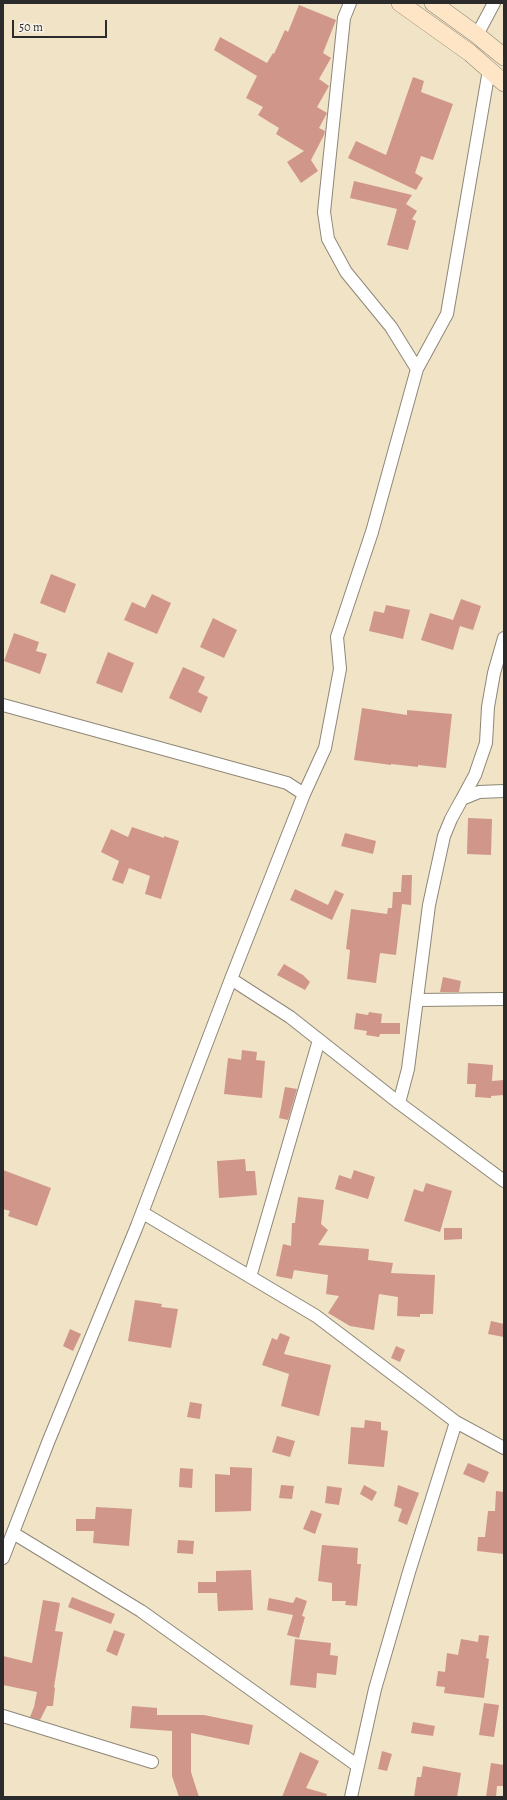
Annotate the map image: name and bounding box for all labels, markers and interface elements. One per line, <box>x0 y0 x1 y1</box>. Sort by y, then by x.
scale bar <box>14 12 109 38</box>
text: 50 m <box>19 19 43 35</box>

